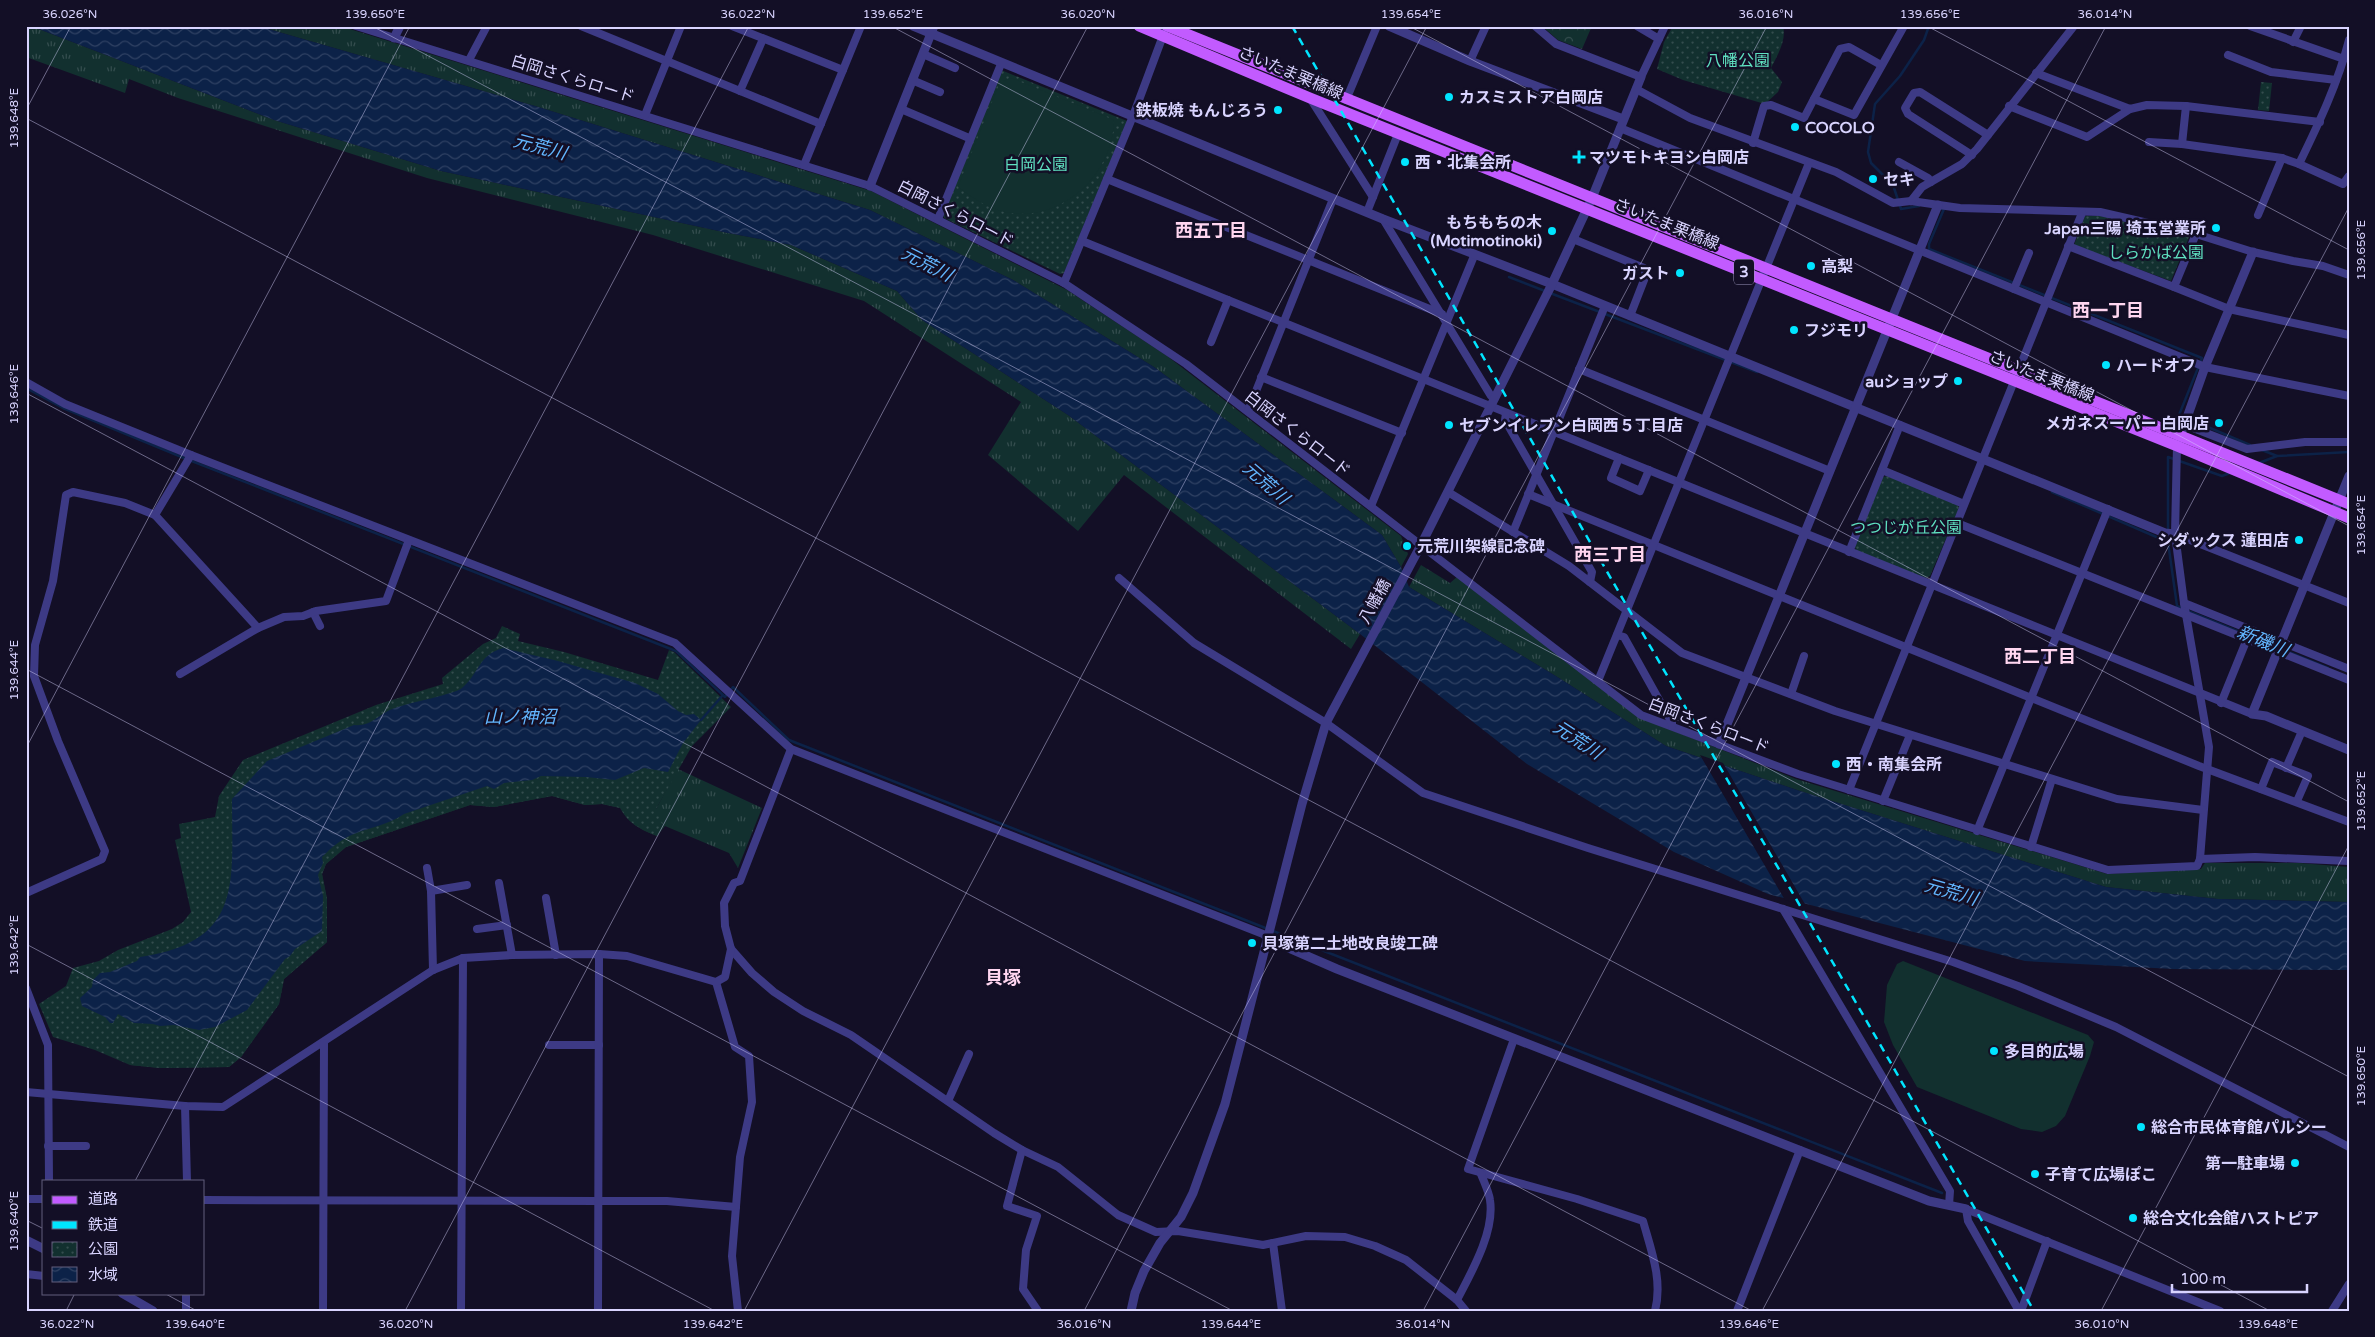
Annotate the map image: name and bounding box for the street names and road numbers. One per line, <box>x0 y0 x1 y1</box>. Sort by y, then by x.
street label: さいたま栗橋線 <box>1235 42 1346 104</box>
street label: 白岡さくらロード <box>509 51 637 107</box>
street label: 白岡さくらロード <box>894 176 1017 252</box>
street label: さいたま栗橋線 <box>1611 194 1722 254</box>
road number: 3 <box>1734 260 1754 284</box>
street label: さいたま栗橋線 <box>1986 346 2097 406</box>
street label: 白岡さくらロード <box>1241 387 1354 481</box>
street label: 八幡橋 <box>1354 576 1395 627</box>
street label: 白岡さくらロード <box>1645 694 1772 758</box>

